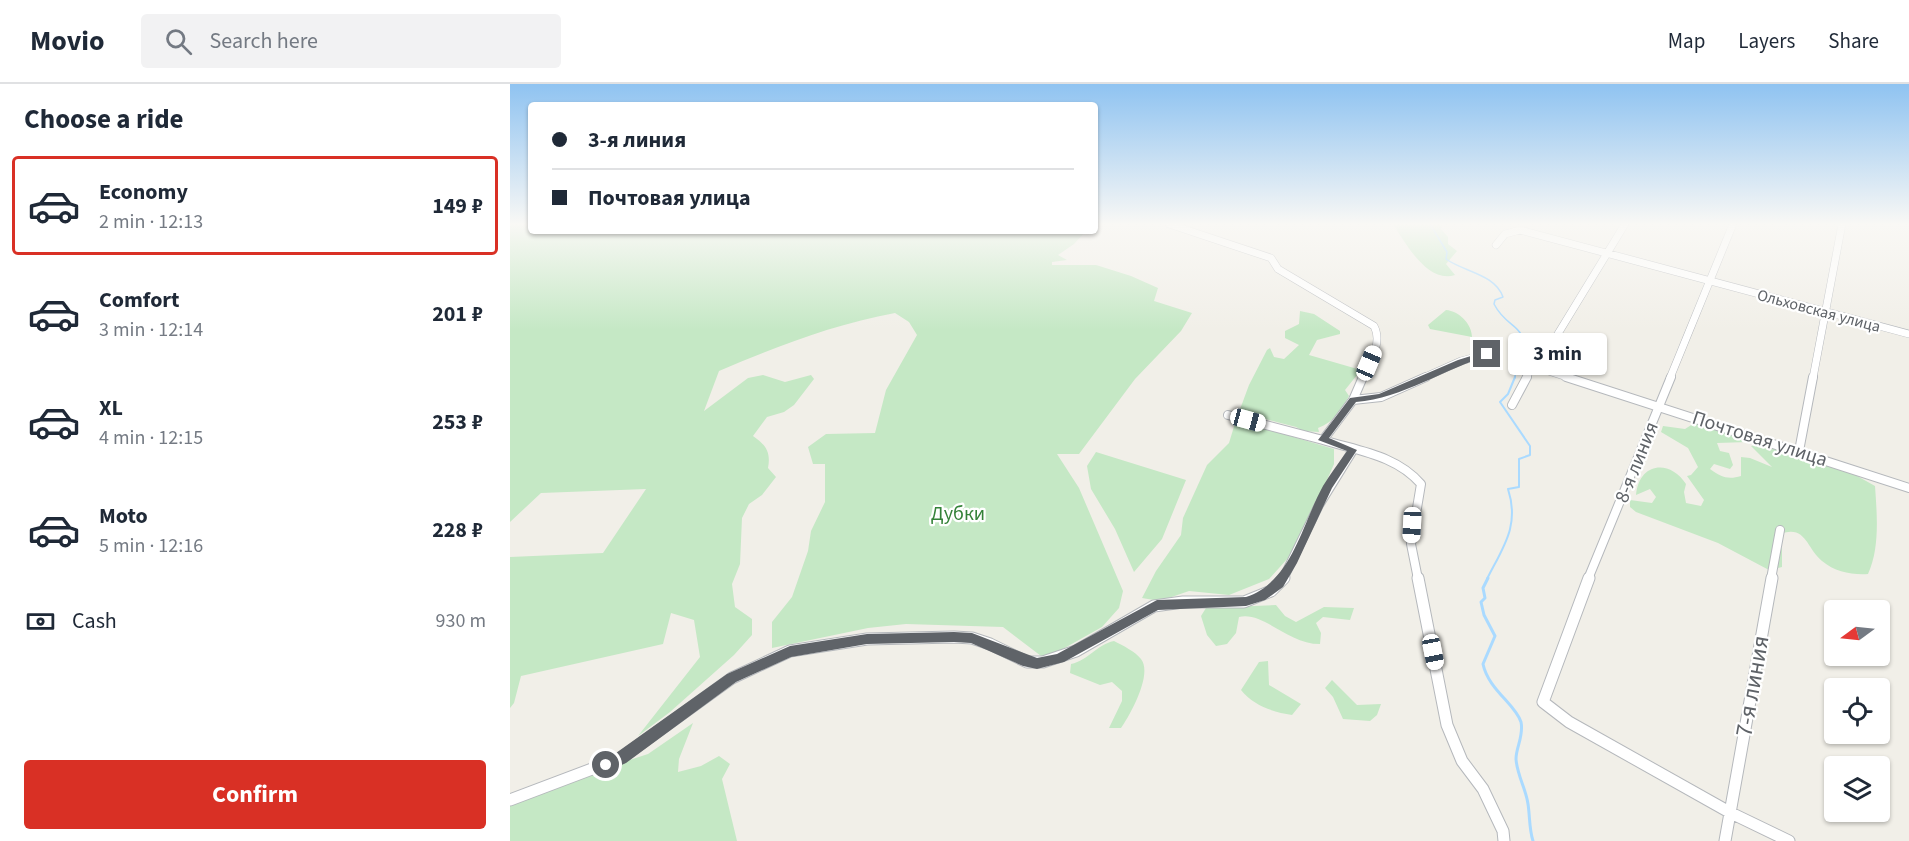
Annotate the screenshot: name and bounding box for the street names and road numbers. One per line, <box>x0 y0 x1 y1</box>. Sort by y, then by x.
street label: Ольховская улица <box>1755 284 1883 338</box>
street label: Почтовая улица <box>1688 404 1831 474</box>
street label: 8-я линия <box>1608 418 1666 507</box>
street label: 7-я линия <box>1726 633 1779 739</box>

